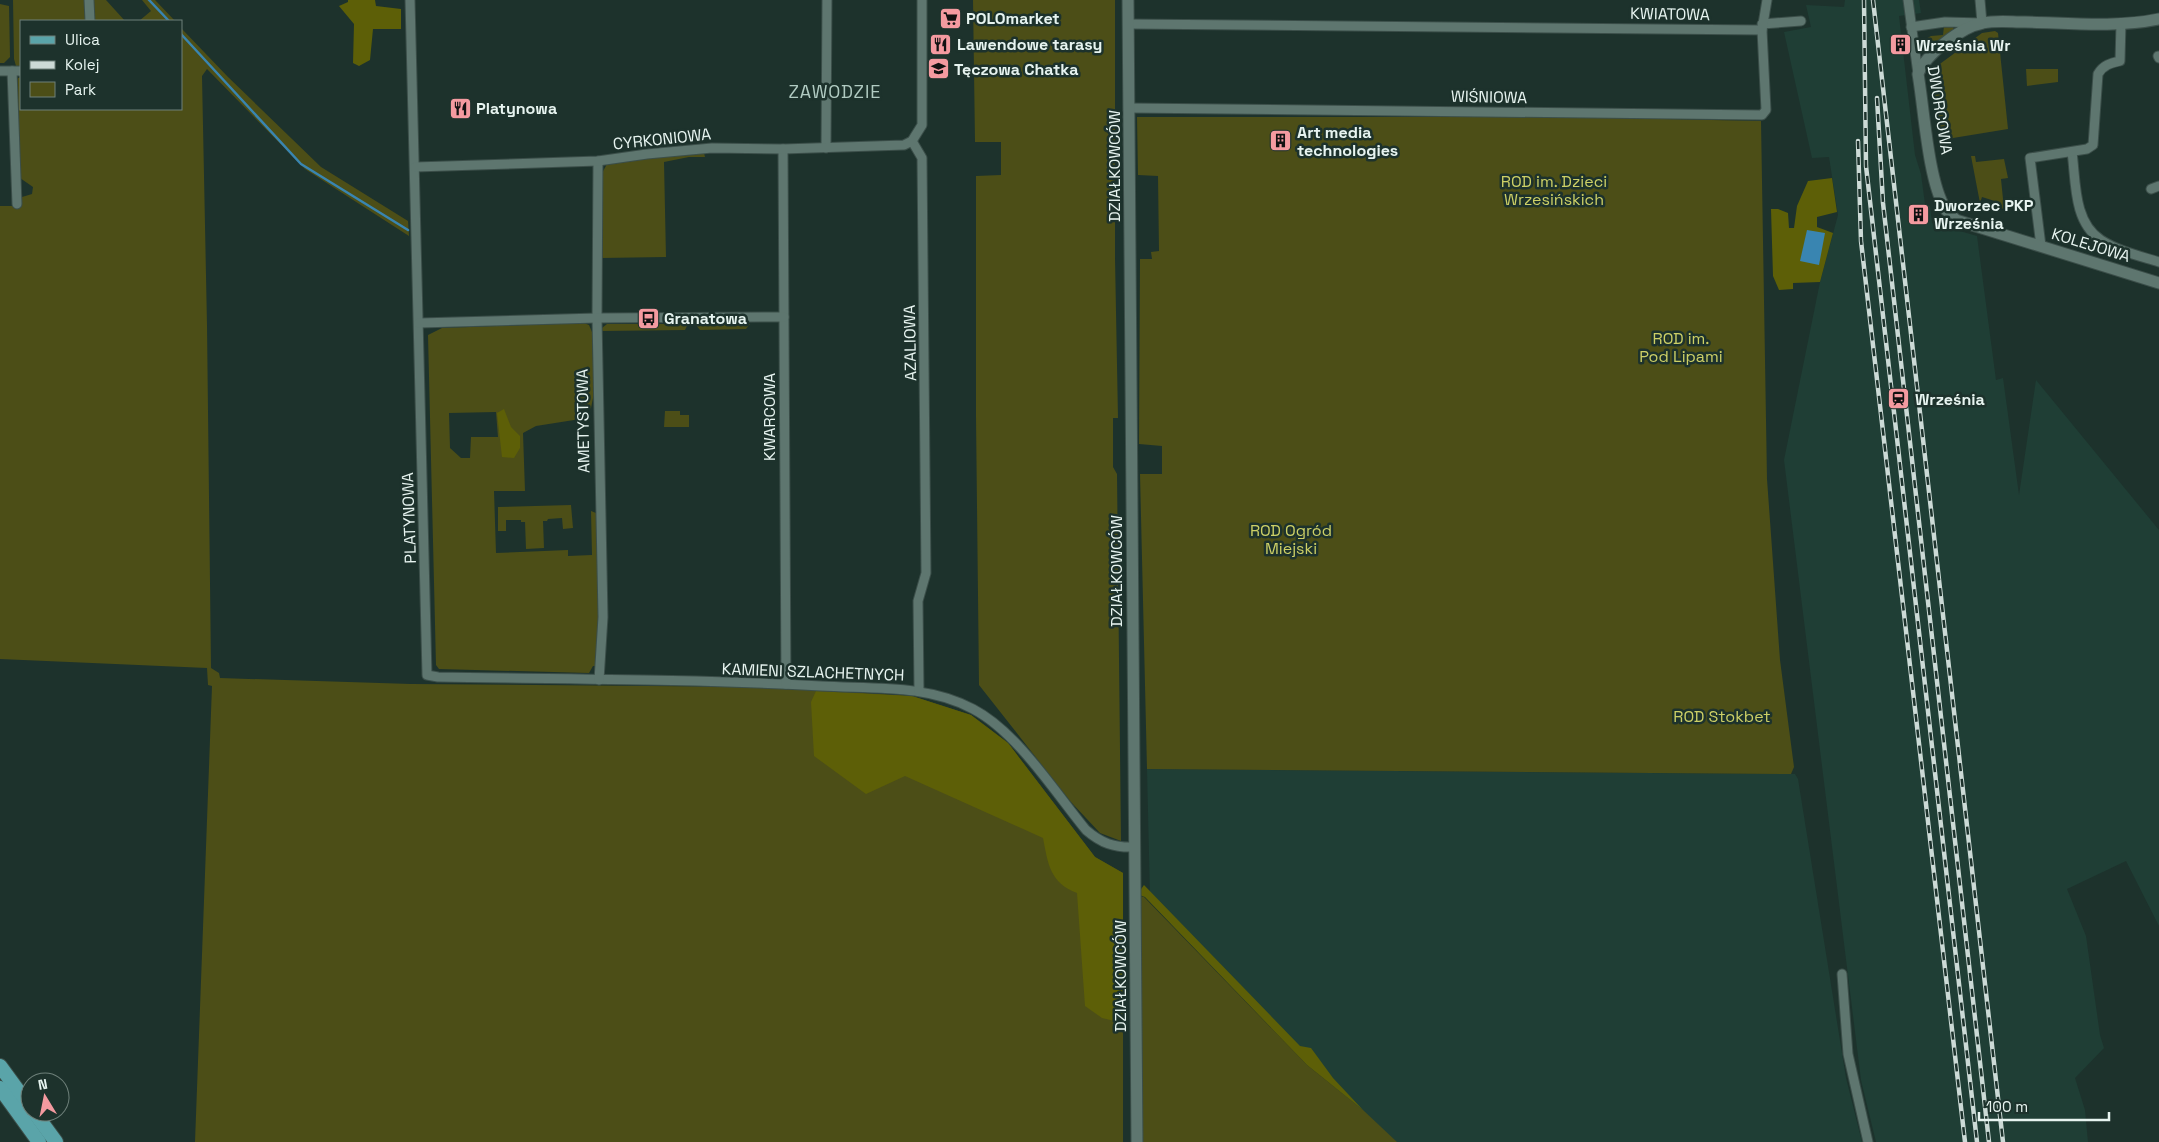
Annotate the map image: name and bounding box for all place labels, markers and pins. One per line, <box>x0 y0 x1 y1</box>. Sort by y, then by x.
supermarket icon: POLOmarket <box>938 6 962 30</box>
place label: POLOmarket <box>966 8 1060 29</box>
restaurant icon: Lawendowe tarasy <box>929 32 953 56</box>
building icon: Września Wr <box>1888 33 1912 57</box>
place label: Lawendowe tarasy <box>957 34 1102 55</box>
place label: Września Wr <box>1916 35 2011 56</box>
school or university icon: Tęczowa Chatka <box>926 57 950 81</box>
place label: Tęczowa Chatka <box>954 59 1078 80</box>
restaurant icon: Platynowa <box>448 96 472 120</box>
place label: Platynowa <box>476 98 557 119</box>
place label: Art media technologies <box>1297 122 1398 161</box>
building icon: Art media technologies <box>1269 129 1293 153</box>
place label: Dworzec PKP Września <box>1934 195 2034 234</box>
building icon: Dworzec PKP Września <box>1906 202 1930 226</box>
bus stop icon: Granatowa <box>636 306 660 330</box>
place label: Granatowa <box>664 308 747 329</box>
station icon: Września <box>1887 387 1911 411</box>
place label: Września <box>1915 389 1985 410</box>

